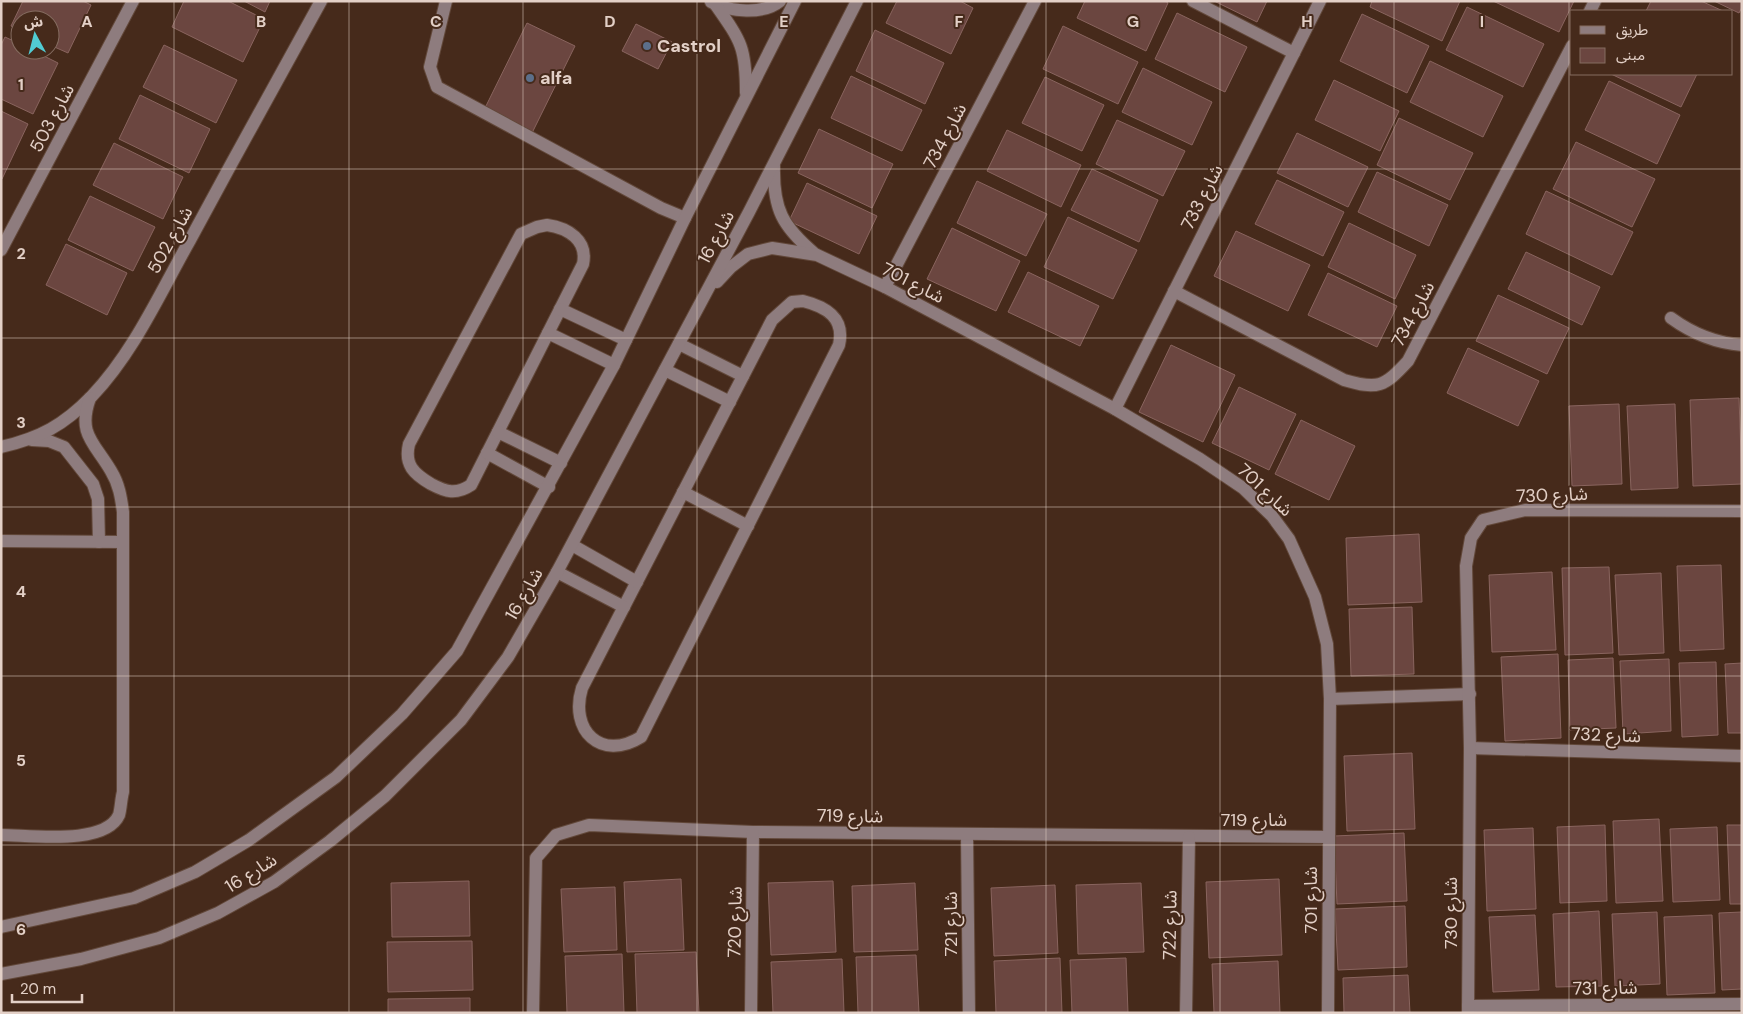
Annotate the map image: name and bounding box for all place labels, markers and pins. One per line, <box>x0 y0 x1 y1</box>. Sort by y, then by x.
place label: Castrol <box>657 34 721 58</box>
marker: Castrol <box>641 40 653 52</box>
place label: alfa <box>540 66 572 90</box>
marker: alfa <box>524 72 536 84</box>

